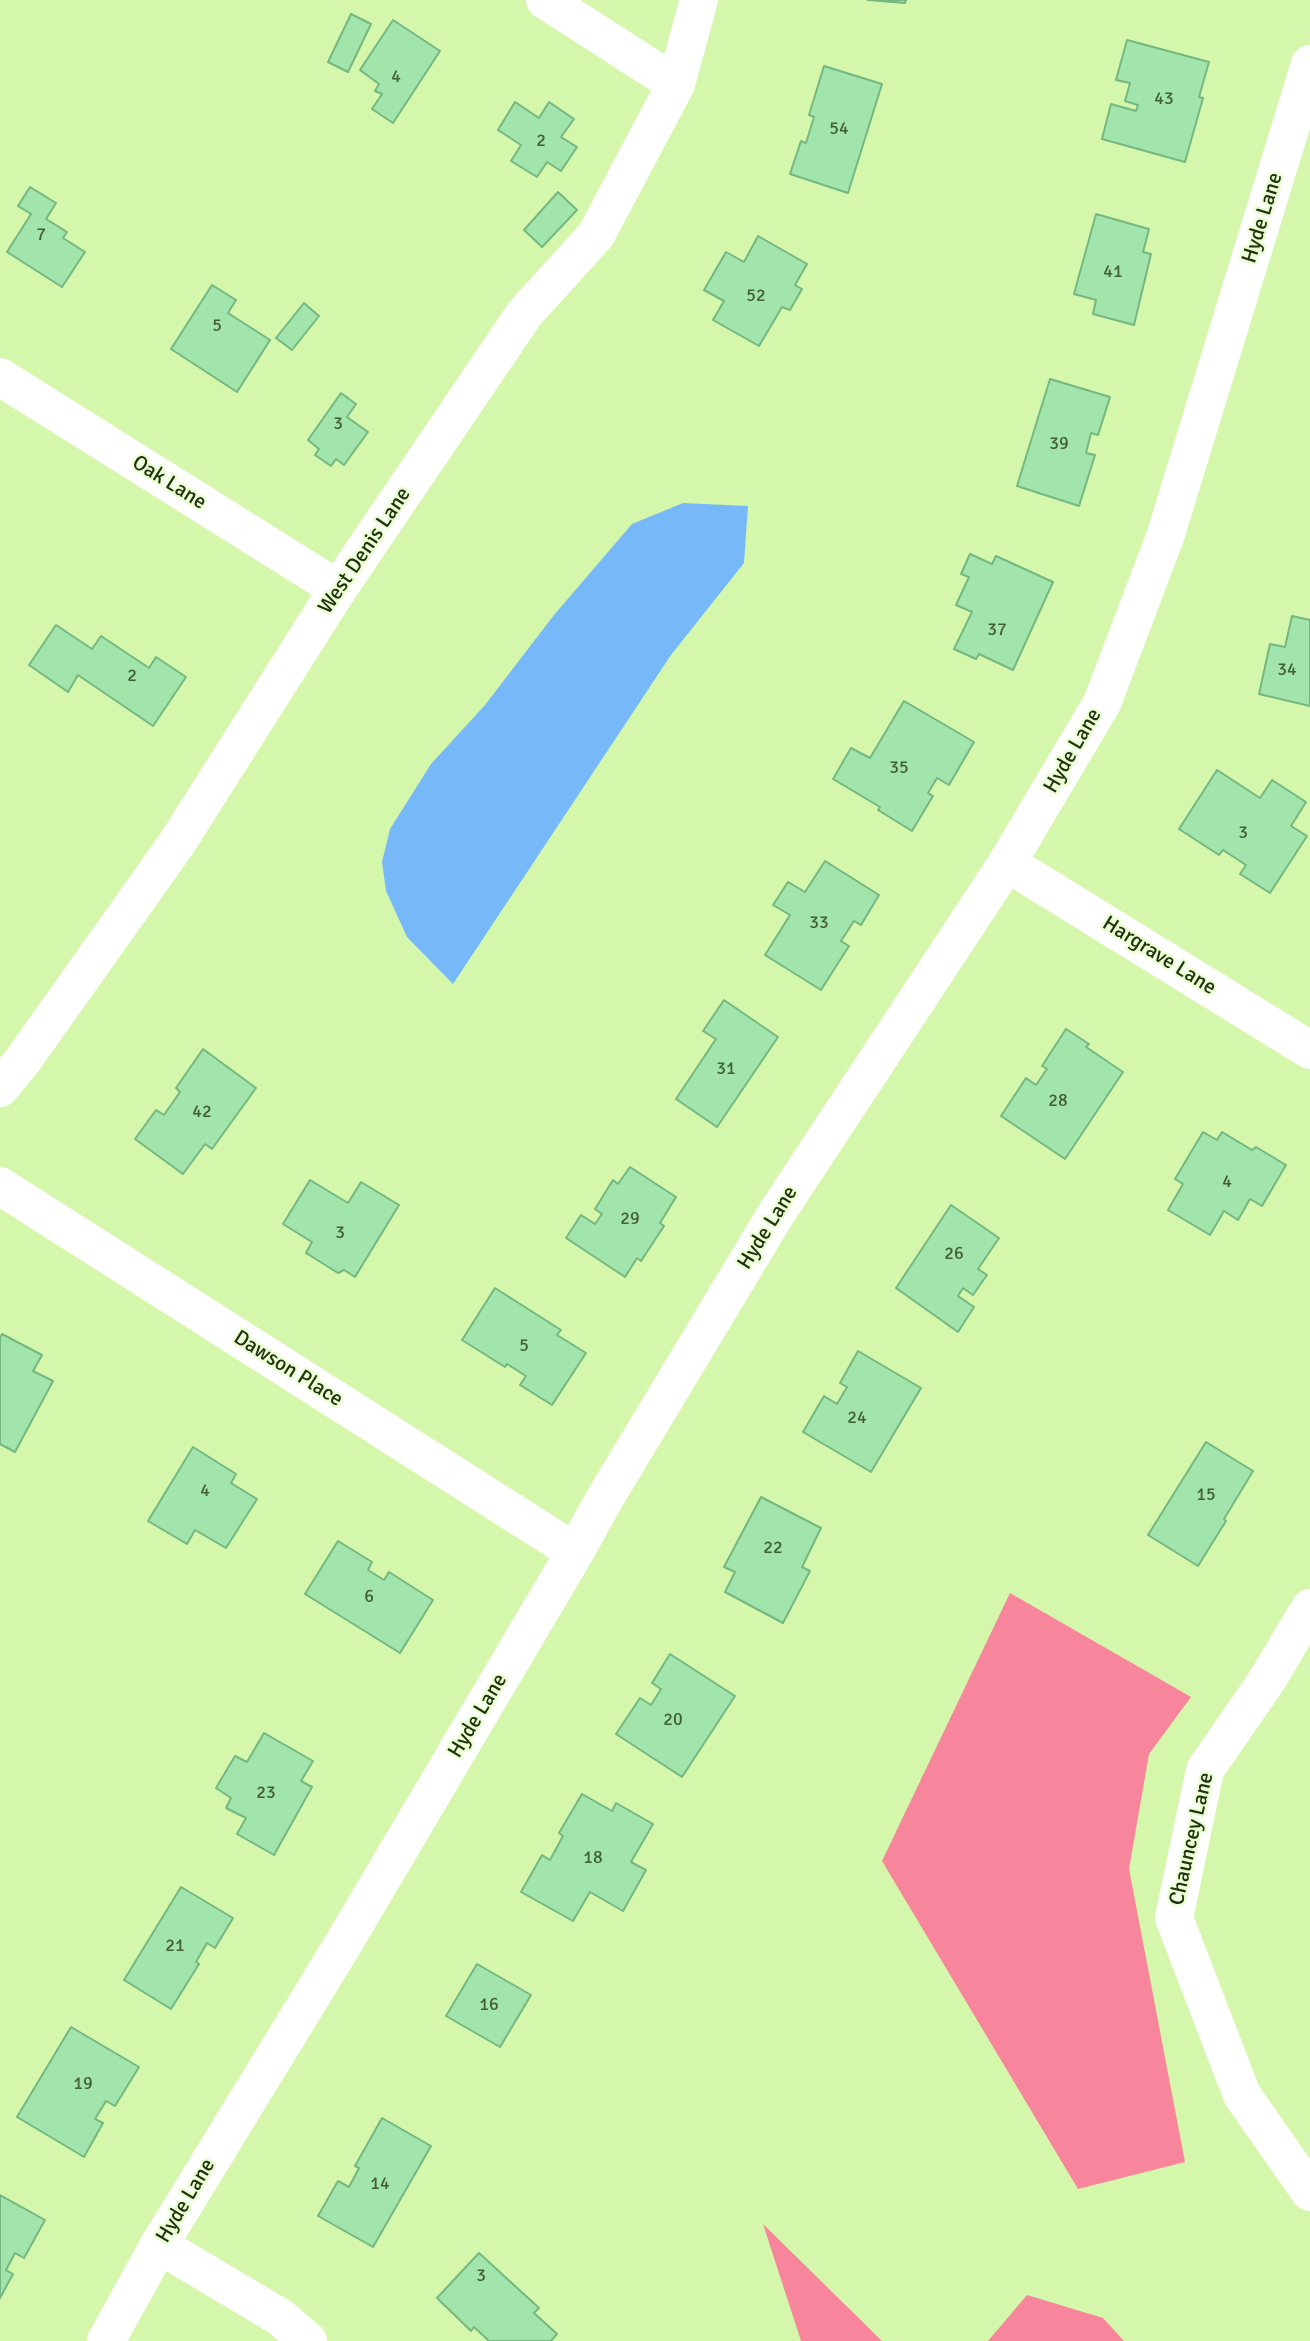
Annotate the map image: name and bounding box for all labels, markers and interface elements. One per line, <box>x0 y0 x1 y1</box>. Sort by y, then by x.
house number: 4 <box>391 66 401 88</box>
house number: 43 <box>1154 88 1174 110</box>
house number: 54 <box>829 118 849 140</box>
house number: 2 <box>536 130 546 152</box>
street label: Hyde Lane <box>1237 170 1289 266</box>
house number: 7 <box>36 224 46 246</box>
house number: 41 <box>1103 261 1123 283</box>
house number: 52 <box>746 285 766 307</box>
house number: 5 <box>212 315 222 337</box>
house number: 3 <box>333 413 343 435</box>
house number: 39 <box>1049 433 1069 455</box>
street label: Oak Lane <box>127 450 211 516</box>
street label: West Denis Lane <box>313 483 417 619</box>
house number: 37 <box>987 619 1007 641</box>
house number: 34 <box>1277 659 1297 681</box>
house number: 2 <box>127 665 137 687</box>
street label: Hyde Lane <box>1039 704 1107 798</box>
house number: 35 <box>889 757 909 779</box>
house number: 3 <box>1238 822 1248 844</box>
street label: Hargrave Lane <box>1098 911 1220 1001</box>
house number: 33 <box>809 912 829 934</box>
house number: 31 <box>716 1058 736 1080</box>
house number: 28 <box>1048 1090 1068 1112</box>
house number: 42 <box>192 1101 212 1123</box>
house number: 4 <box>1222 1171 1232 1193</box>
street label: Hyde Lane <box>733 1182 803 1274</box>
house number: 29 <box>620 1208 640 1230</box>
house number: 3 <box>335 1222 345 1244</box>
house number: 26 <box>944 1243 964 1265</box>
street label: Dawson Place <box>229 1325 347 1413</box>
house number: 5 <box>519 1335 529 1357</box>
house number: 24 <box>847 1407 867 1429</box>
house number: 4 <box>200 1480 210 1502</box>
house number: 15 <box>1196 1484 1216 1506</box>
house number: 22 <box>763 1537 783 1559</box>
house number: 6 <box>364 1586 374 1608</box>
street label: Hyde Lane <box>443 1669 513 1763</box>
house number: 20 <box>663 1709 683 1731</box>
street label: Chauncey Lane <box>1164 1770 1220 1908</box>
house number: 23 <box>256 1782 276 1804</box>
house number: 18 <box>583 1847 603 1869</box>
house number: 21 <box>165 1935 185 1957</box>
house number: 16 <box>479 1994 499 2016</box>
house number: 19 <box>73 2073 93 2095</box>
street label: Hyde Lane <box>151 2154 221 2248</box>
house number: 14 <box>370 2173 390 2195</box>
house number: 3 <box>476 2265 486 2287</box>

